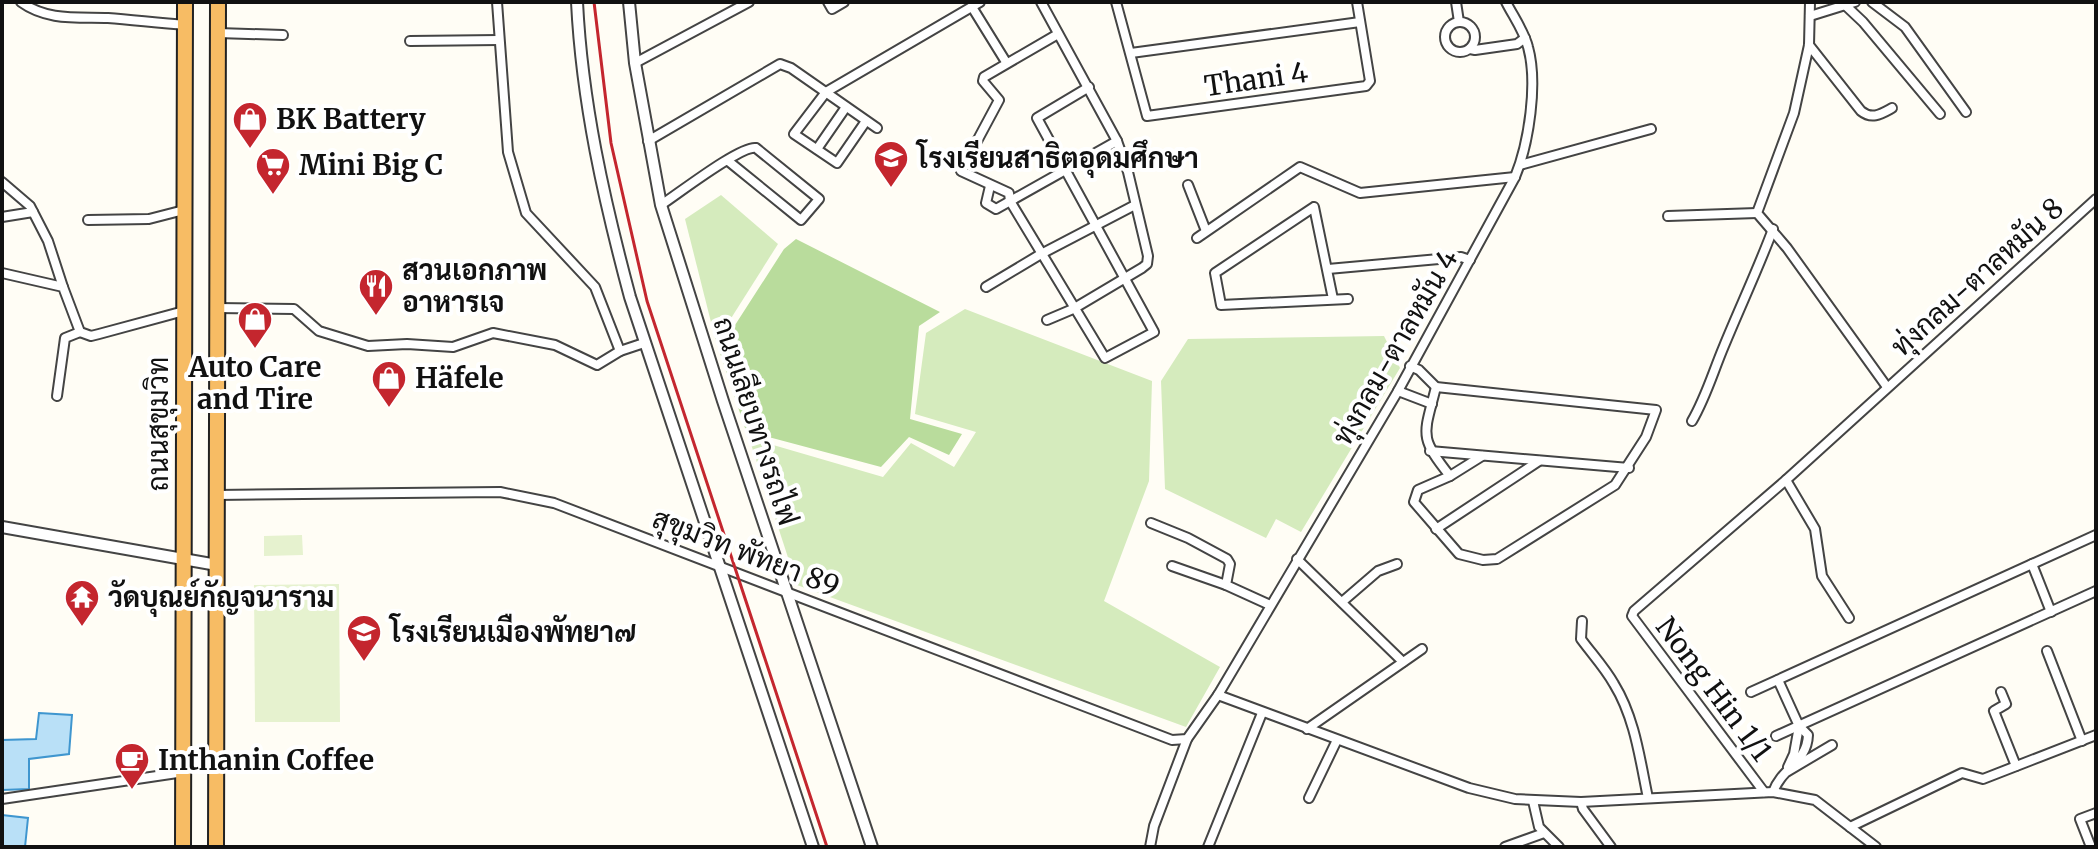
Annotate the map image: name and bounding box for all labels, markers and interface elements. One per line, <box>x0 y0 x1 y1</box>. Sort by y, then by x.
street label: Thani 4 <box>1202 54 1310 104</box>
shop icon: BK Battery <box>231 100 269 150</box>
place label: BK Battery <box>276 101 426 137</box>
school or university icon: โรงเรียนสาธิตอุดมศึกษา <box>872 139 910 189</box>
place label: โรงเรียนสาธิตอุดมศึกษา <box>915 139 1199 178</box>
supermarket icon: Mini Big C <box>254 146 292 196</box>
place label: Mini Big C <box>299 147 443 183</box>
street label: ทุ่งกลม-ตาลหมัน 8 <box>1883 190 2072 365</box>
street label: ทุ่งกลม-ตาลหมัน 4 <box>1324 243 1467 452</box>
place label: สวนเอกภาพ อาหารเจ <box>402 252 547 320</box>
restaurant icon: สวนเอกภาพ อาหารเจ <box>357 267 395 317</box>
shop icon: Auto Care and Tire <box>236 300 274 350</box>
street label: ถนนเลียบทางรถไฟ <box>705 312 808 530</box>
place label: Auto Care and Tire <box>188 349 321 417</box>
street label: ถนนสุขุมวิท <box>140 357 178 491</box>
shop icon: Häfele <box>370 359 408 409</box>
place label: Häfele <box>415 360 504 396</box>
street label: สุขุมวิท พัทยา 89 <box>647 500 845 606</box>
temple icon: วัดบุณย์กัญจนาราม <box>63 578 101 628</box>
place label: วัดบุณย์กัญจนาราม <box>108 578 334 617</box>
street label: Nong Hin 1/1 <box>1648 610 1780 768</box>
school or university icon: โรงเรียนเมืองพัทยา๗ <box>345 613 383 663</box>
place label: โรงเรียนเมืองพัทยา๗ <box>388 613 636 650</box>
cafe icon: Inthanin Coffee <box>113 741 151 791</box>
place label: Inthanin Coffee <box>158 742 374 778</box>

